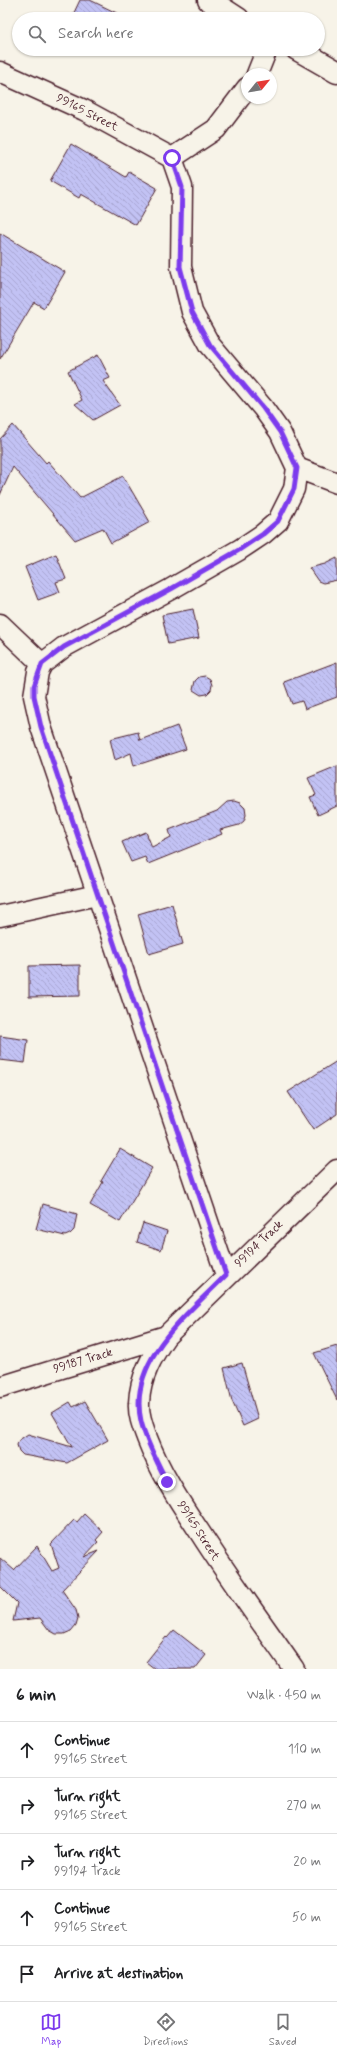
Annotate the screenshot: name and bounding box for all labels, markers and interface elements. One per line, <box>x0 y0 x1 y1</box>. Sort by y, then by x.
search box <box>12 12 325 56</box>
icon: search <box>26 23 48 45</box>
text: Search here <box>58 24 134 44</box>
north arrow <box>241 68 277 104</box>
street label: 99165 Street <box>53 90 121 136</box>
route start <box>163 149 181 167</box>
street label: 99194 Track <box>231 1217 287 1271</box>
street label: 99187 Track <box>51 1344 115 1378</box>
route end <box>158 1473 176 1491</box>
street label: 99165 Street <box>173 1498 223 1564</box>
text: 6 min <box>16 1684 56 1706</box>
text: Walk · 450 m <box>247 1687 321 1704</box>
text: Continue <box>54 1731 110 1751</box>
icon: ahead <box>16 1739 38 1761</box>
text: 110 m <box>288 1741 321 1758</box>
text: 99165 Street <box>54 1751 128 1768</box>
text: Turn right <box>54 1787 121 1807</box>
icon: right <box>16 1795 38 1817</box>
text: 270 m <box>286 1797 321 1814</box>
text: 99165 Street <box>54 1807 128 1824</box>
text: Turn right <box>54 1843 121 1863</box>
icon: right <box>16 1851 38 1873</box>
text: 20 m <box>293 1853 321 1870</box>
text: 99194 Track <box>54 1863 121 1880</box>
text: Continue <box>54 1899 110 1919</box>
icon: ahead <box>16 1907 38 1929</box>
text: 50 m <box>292 1909 321 1926</box>
text: 99165 Street <box>54 1919 128 1936</box>
icon: arrive <box>16 1963 38 1985</box>
text: Arrive at destination <box>54 1964 183 1984</box>
tab: Map <box>40 2011 62 2049</box>
tab: Directions <box>143 2011 188 2049</box>
tab: Saved <box>269 2011 297 2049</box>

